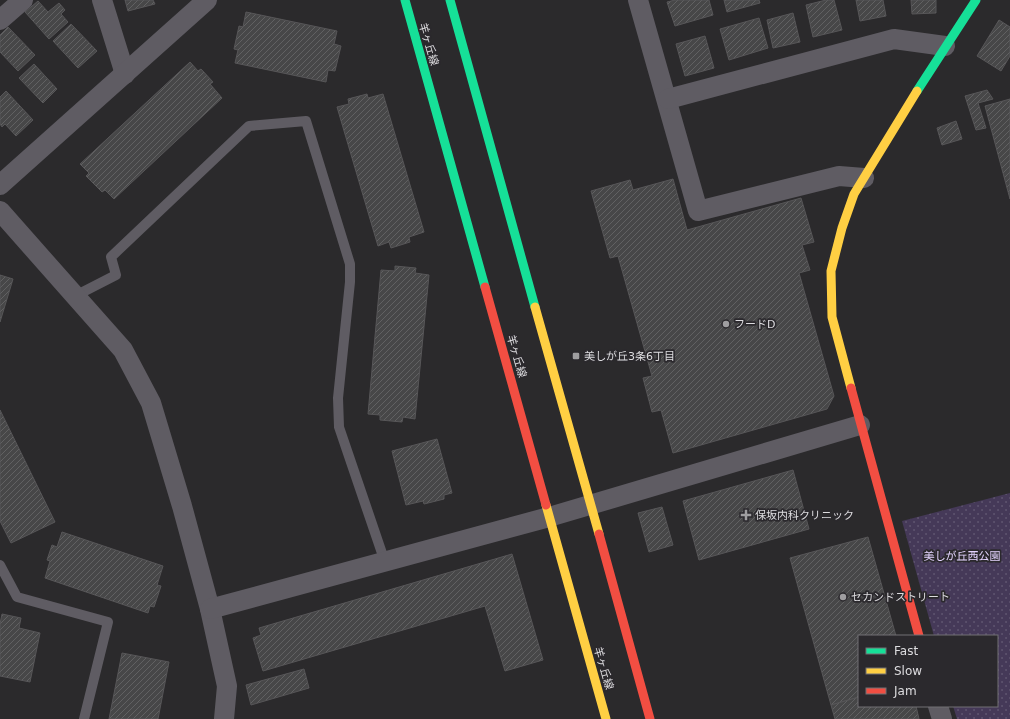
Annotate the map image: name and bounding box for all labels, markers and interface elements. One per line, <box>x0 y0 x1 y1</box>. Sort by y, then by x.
street label: 羊ヶ丘線 <box>416 21 441 67</box>
place label: フードD <box>734 318 775 331</box>
marker: フードD <box>721 319 731 329</box>
street label: 羊ヶ丘線 <box>504 333 529 379</box>
place label: 美しが丘3条6丁目 <box>584 350 675 363</box>
marker: 美しが丘3条6丁目 <box>571 351 581 361</box>
marker: 保坂内科クリニック <box>740 509 752 521</box>
place label: 保坂内科クリニック <box>755 509 854 522</box>
park label: 美しが丘西公園 <box>924 550 1001 563</box>
place label: セカンドストリート <box>851 591 950 604</box>
marker: セカンドストリート <box>838 592 848 602</box>
legend <box>858 635 998 707</box>
text: Fast <box>894 644 918 658</box>
street label: 羊ヶ丘線 <box>591 645 616 691</box>
text: Slow <box>894 664 922 678</box>
text: Jam <box>893 684 917 698</box>

